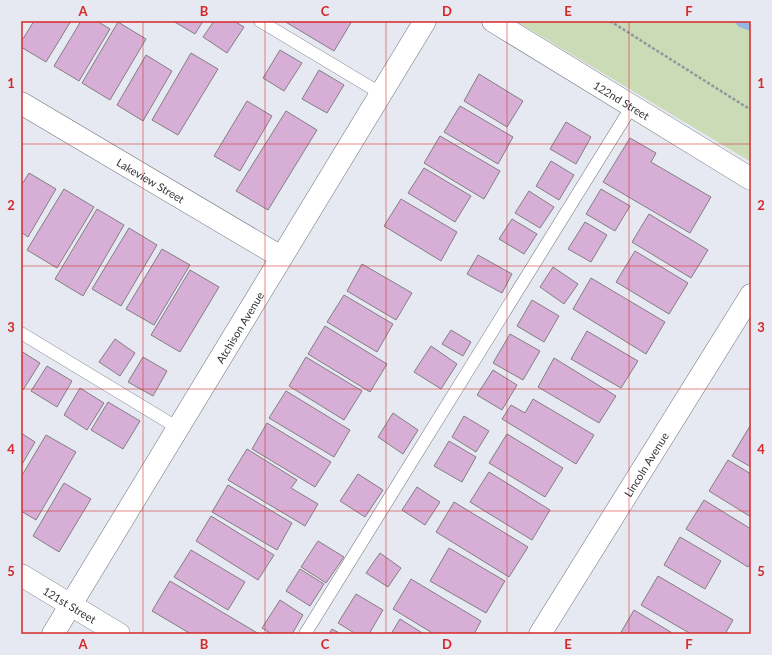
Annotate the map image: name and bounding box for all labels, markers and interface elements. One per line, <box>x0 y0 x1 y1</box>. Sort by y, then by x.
text: A <box>77 3 88 19</box>
text: B <box>200 3 209 19</box>
text: C <box>321 3 330 19</box>
text: D <box>442 3 452 19</box>
text: E <box>564 3 572 19</box>
text: F <box>685 3 693 19</box>
text: 1 <box>7 75 15 91</box>
text: 1 <box>757 75 765 91</box>
street label: 122nd Street <box>591 78 652 122</box>
street label: Lakeview Street <box>115 155 187 205</box>
text: 2 <box>7 197 15 213</box>
text: 2 <box>757 197 765 213</box>
street label: Atchison Avenue <box>213 289 266 365</box>
text: 3 <box>7 319 15 335</box>
text: 3 <box>757 319 765 335</box>
street label: Lincoln Avenue <box>621 429 671 499</box>
text: 4 <box>7 441 15 457</box>
text: 4 <box>757 441 765 457</box>
text: 5 <box>7 563 15 579</box>
text: 5 <box>757 563 765 579</box>
street label: 121st Street <box>41 583 99 625</box>
text: A <box>77 636 88 652</box>
text: B <box>200 636 209 652</box>
text: C <box>321 636 330 652</box>
text: D <box>442 636 452 652</box>
text: E <box>564 636 572 652</box>
text: F <box>685 636 693 652</box>

